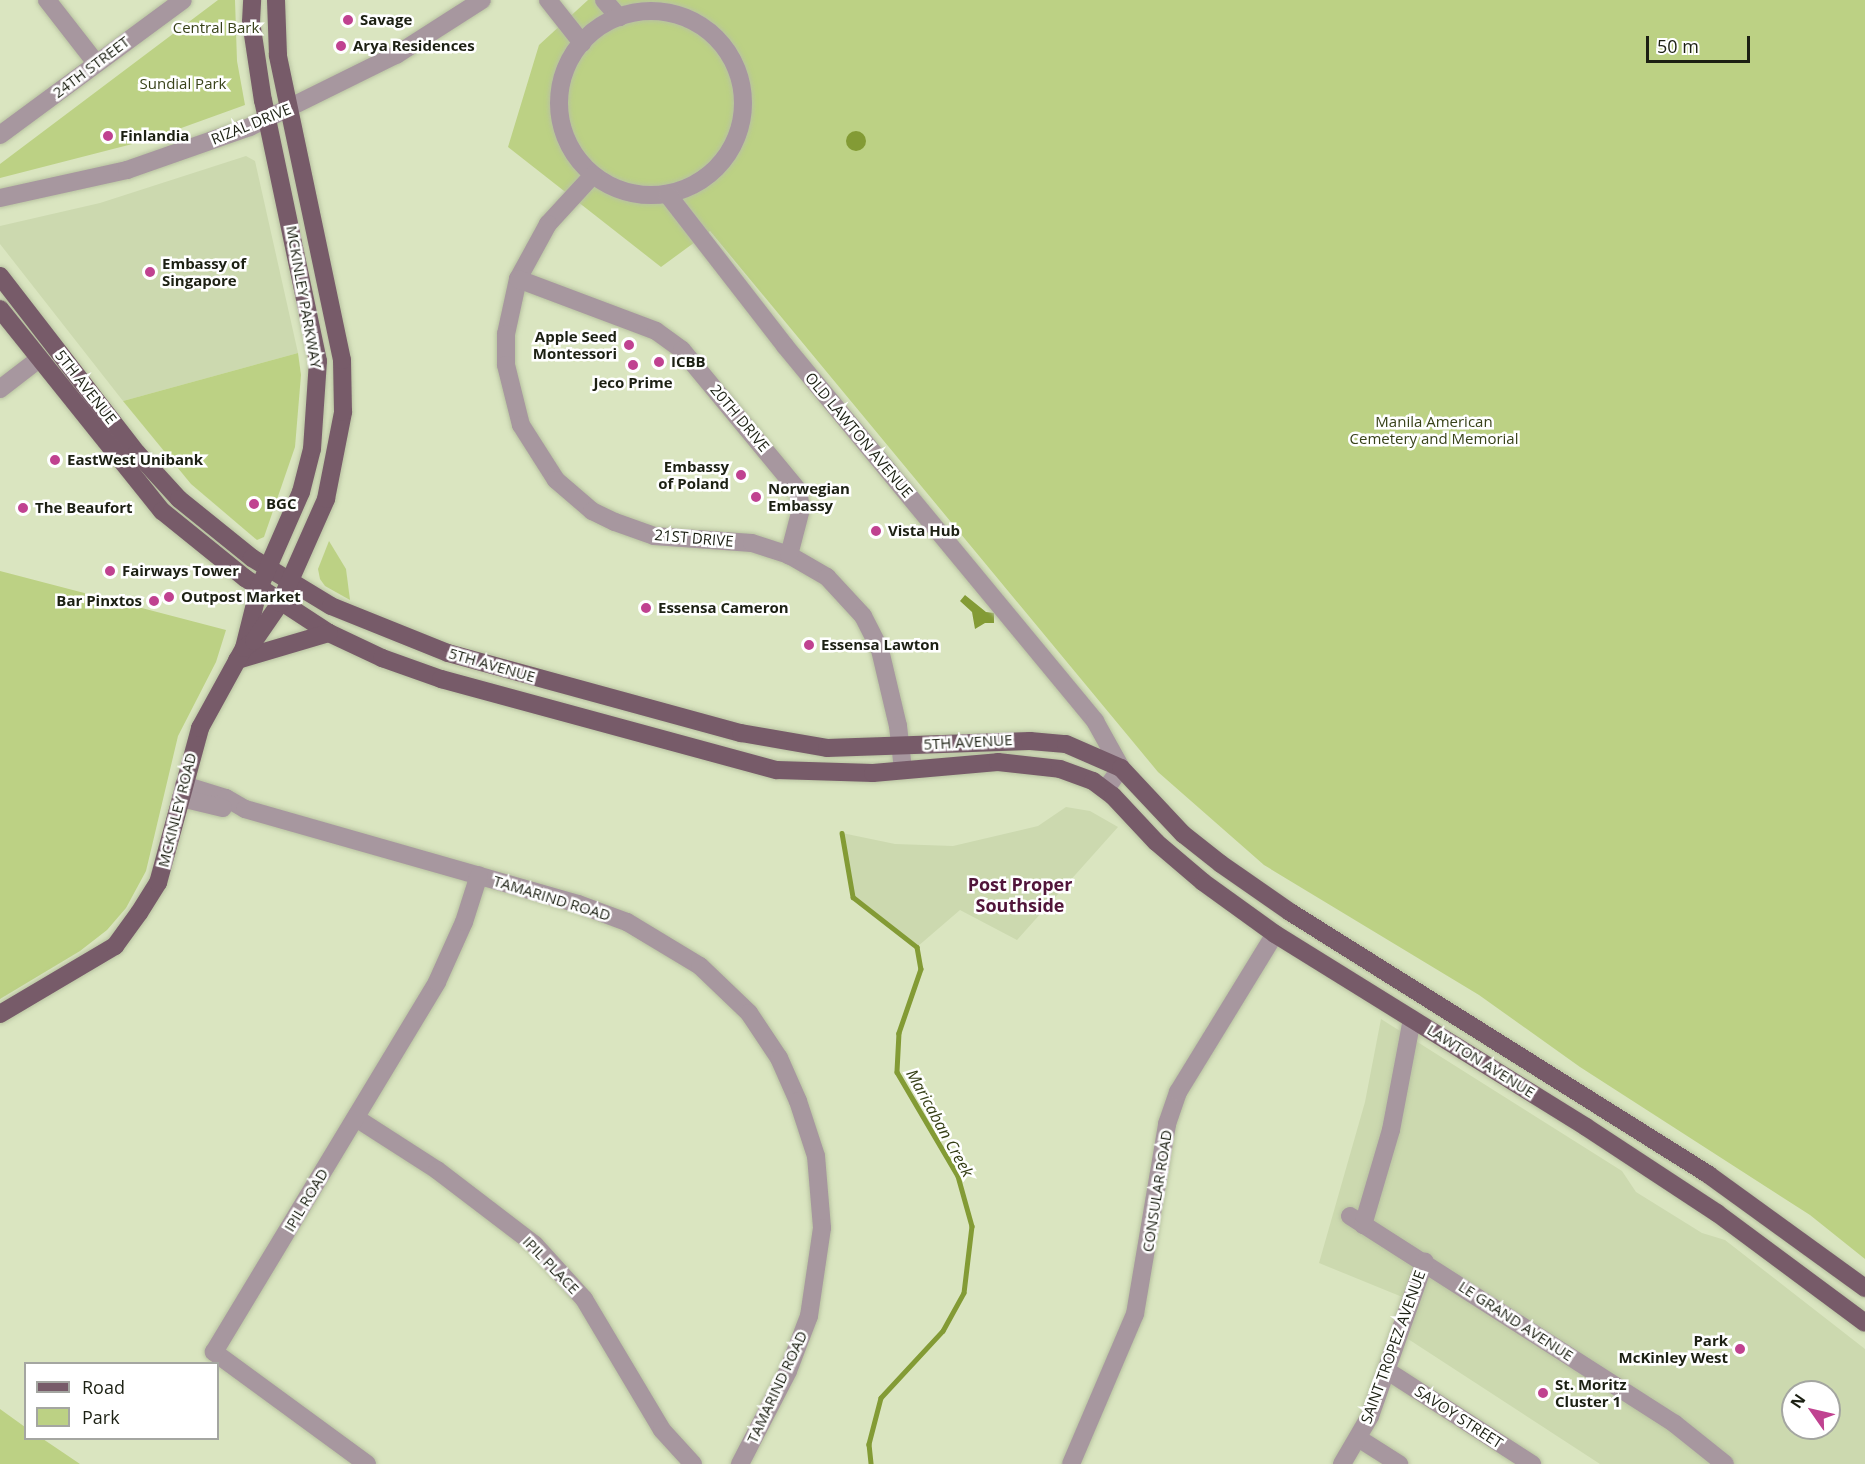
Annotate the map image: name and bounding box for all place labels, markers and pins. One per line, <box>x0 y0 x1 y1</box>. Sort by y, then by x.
place label: Savage <box>360 11 412 29</box>
marker: Savage <box>341 13 355 27</box>
place label: Arya Residences <box>353 37 475 55</box>
marker: Arya Residences <box>334 39 348 53</box>
place label: Finlandia <box>120 127 189 145</box>
marker: Finlandia <box>101 129 115 143</box>
place label: Embassy of Singapore <box>162 254 246 289</box>
marker: Embassy of Singapore <box>143 265 157 279</box>
place label: Apple Seed Montessori <box>533 327 617 362</box>
marker: Apple Seed Montessori <box>622 338 636 352</box>
place label: ICBB <box>671 353 706 371</box>
marker: ICBB <box>652 355 666 369</box>
marker: Jeco Prime <box>626 358 640 372</box>
place label: Jeco Prime <box>593 374 673 392</box>
place label: EastWest Unibank <box>67 451 203 469</box>
marker: EastWest Unibank <box>48 453 62 467</box>
place label: Embassy of Poland <box>658 457 729 492</box>
marker: Embassy of Poland <box>734 468 748 482</box>
place label: Norwegian Embassy <box>768 479 850 514</box>
marker: Norwegian Embassy <box>749 490 763 504</box>
place label: BGC <box>266 495 296 513</box>
marker: BGC <box>247 497 261 511</box>
place label: The Beaufort <box>35 499 133 517</box>
marker: The Beaufort <box>16 501 30 515</box>
place label: Vista Hub <box>888 522 960 540</box>
marker: Vista Hub <box>869 524 883 538</box>
place label: Fairways Tower <box>122 562 239 580</box>
marker: Fairways Tower <box>103 564 117 578</box>
place label: Outpost Market <box>181 588 301 606</box>
marker: Outpost Market <box>162 590 176 604</box>
place label: Bar Pinxtos <box>56 592 142 610</box>
marker: Bar Pinxtos <box>147 594 161 608</box>
place label: Essensa Cameron <box>658 599 789 617</box>
marker: Essensa Cameron <box>639 601 653 615</box>
place label: Essensa Lawton <box>821 636 939 654</box>
marker: Essensa Lawton <box>802 638 816 652</box>
place label: Park McKinley West <box>1619 1331 1728 1366</box>
marker: Park McKinley West <box>1733 1342 1747 1356</box>
place label: St. Moritz Cluster 1 <box>1555 1375 1627 1410</box>
marker: St. Moritz Cluster 1 <box>1536 1386 1550 1400</box>

